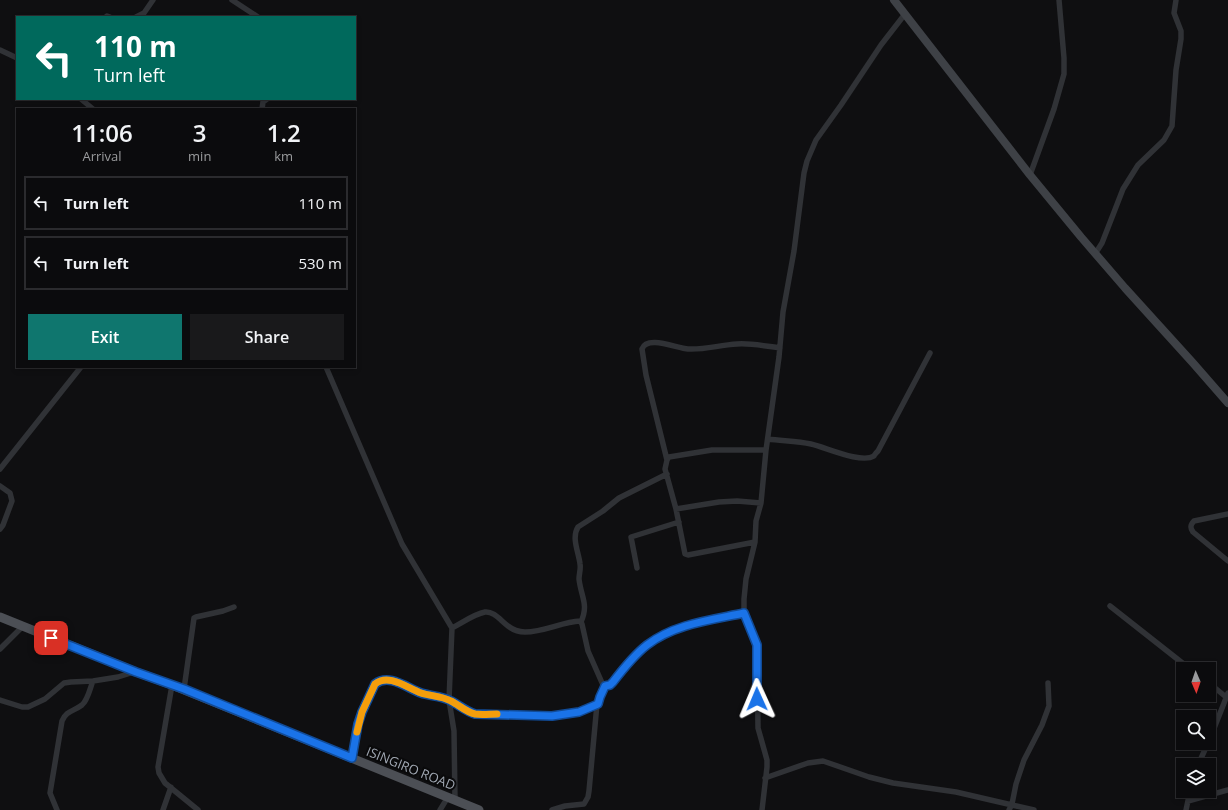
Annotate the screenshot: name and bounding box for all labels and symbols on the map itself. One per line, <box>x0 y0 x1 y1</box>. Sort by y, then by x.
pin <box>34 621 68 655</box>
north arrow <box>1176 662 1216 702</box>
position arrow <box>736 678 778 720</box>
street label: ISINGIRO ROAD <box>364 742 458 794</box>

